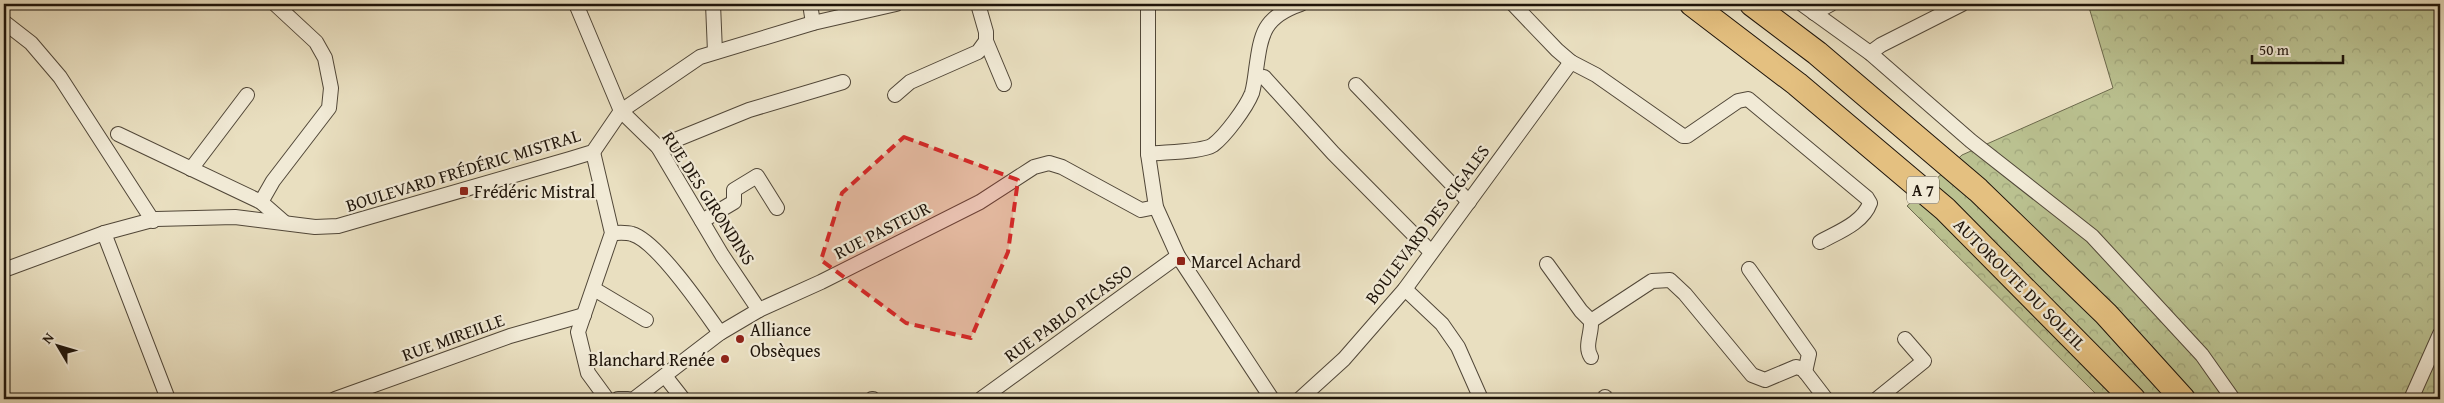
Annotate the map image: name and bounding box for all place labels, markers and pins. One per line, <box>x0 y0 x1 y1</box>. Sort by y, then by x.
place label: Frédéric Mistral <box>474 178 595 205</box>
marker: Frédéric Mistral <box>458 185 470 197</box>
place label: Marcel Achard <box>1191 248 1301 275</box>
marker: Marcel Achard <box>1175 255 1187 267</box>
place label: Alliance Obsèques <box>750 316 821 364</box>
marker: Alliance Obsèques <box>734 333 746 345</box>
place label: Blanchard Renée <box>588 346 715 373</box>
marker: Blanchard Renée <box>719 353 731 365</box>

